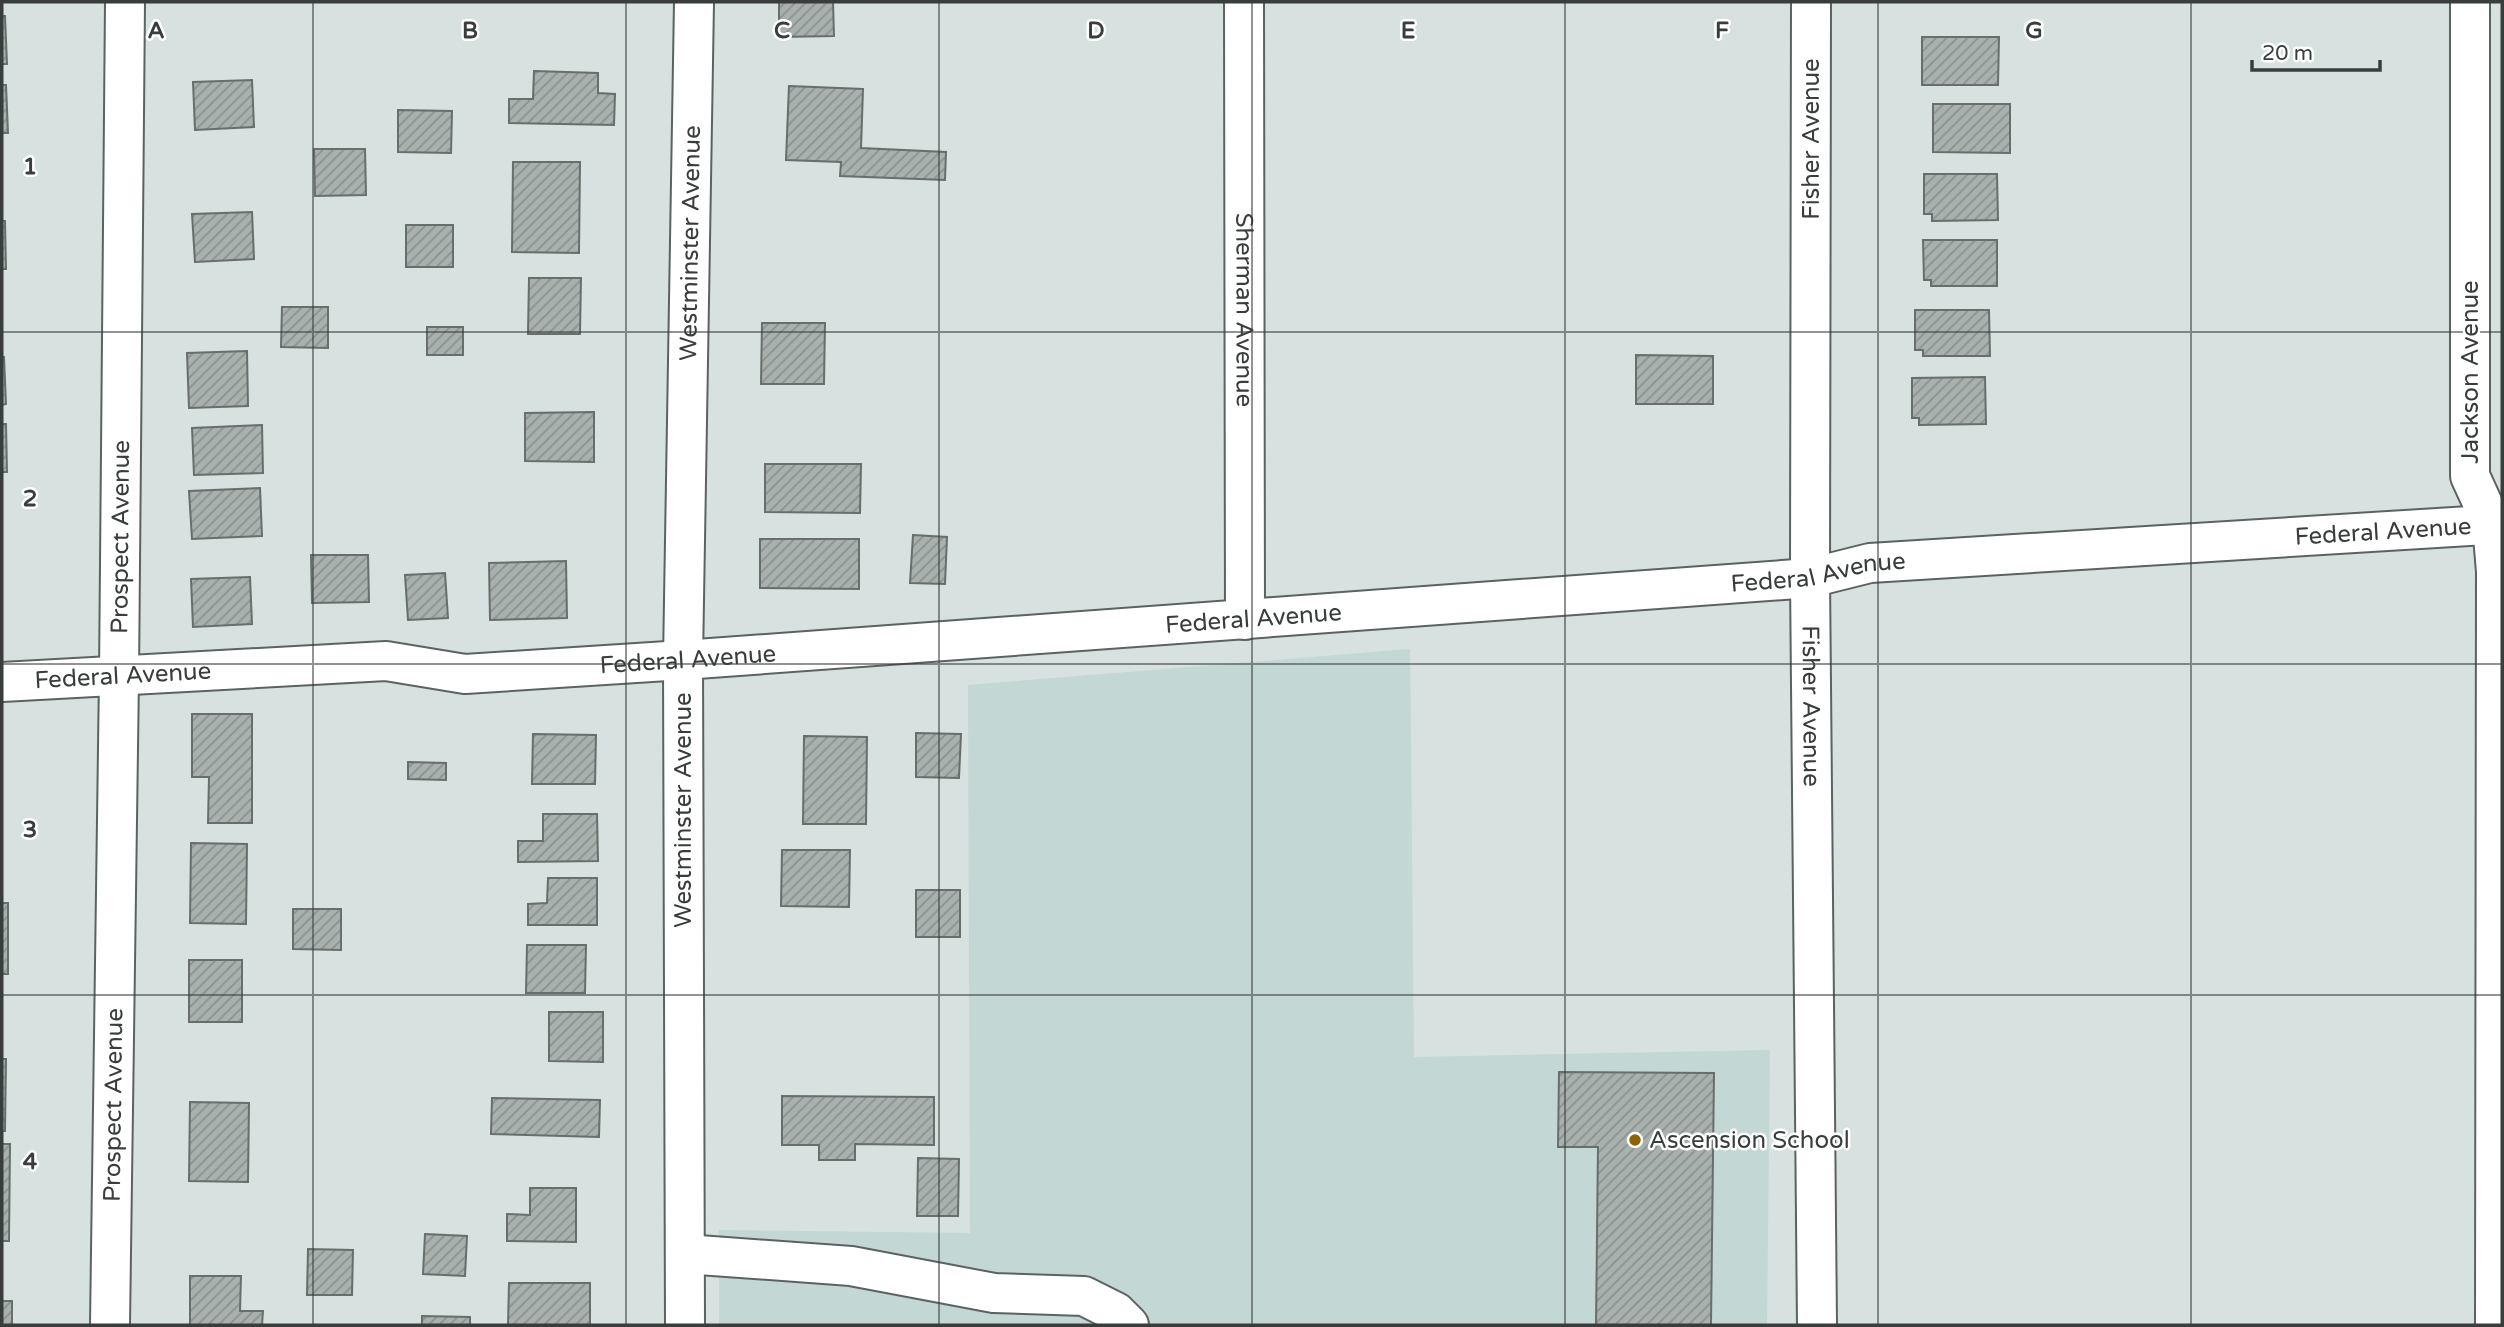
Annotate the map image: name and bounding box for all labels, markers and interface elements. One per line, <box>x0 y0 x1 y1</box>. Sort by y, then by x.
text: A <box>147 17 165 45</box>
text: B <box>462 17 478 45</box>
text: C <box>774 17 790 45</box>
text: D <box>1087 17 1105 45</box>
text: E <box>1401 17 1415 45</box>
text: F <box>1715 17 1729 45</box>
text: G <box>2025 17 2043 45</box>
scale bar <box>2252 28 2380 72</box>
text: 20 m <box>2262 41 2313 66</box>
street label: Fisher Avenue <box>1797 58 1826 220</box>
street label: Westminster Avenue <box>674 125 706 361</box>
text: 1 <box>23 153 37 181</box>
street label: Sherman Avenue <box>1230 213 1259 407</box>
street label: Jackson Avenue <box>2456 280 2485 464</box>
street label: Prospect Avenue <box>105 440 136 634</box>
text: 2 <box>23 485 37 513</box>
street label: Federal Avenue <box>2294 511 2472 551</box>
street label: Federal Avenue <box>1730 546 1906 598</box>
street label: Federal Avenue <box>1164 598 1343 639</box>
street label: Fisher Avenue <box>1796 625 1826 787</box>
street label: Federal Avenue <box>599 639 777 680</box>
street label: Federal Avenue <box>34 656 212 695</box>
street label: Westminster Avenue <box>669 692 698 928</box>
text: 3 <box>23 816 37 844</box>
street label: Prospect Avenue <box>97 1008 129 1202</box>
place label: Ascension School <box>1649 1126 1850 1155</box>
marker: Ascension School <box>1627 1132 1643 1148</box>
text: 4 <box>23 1148 38 1176</box>

